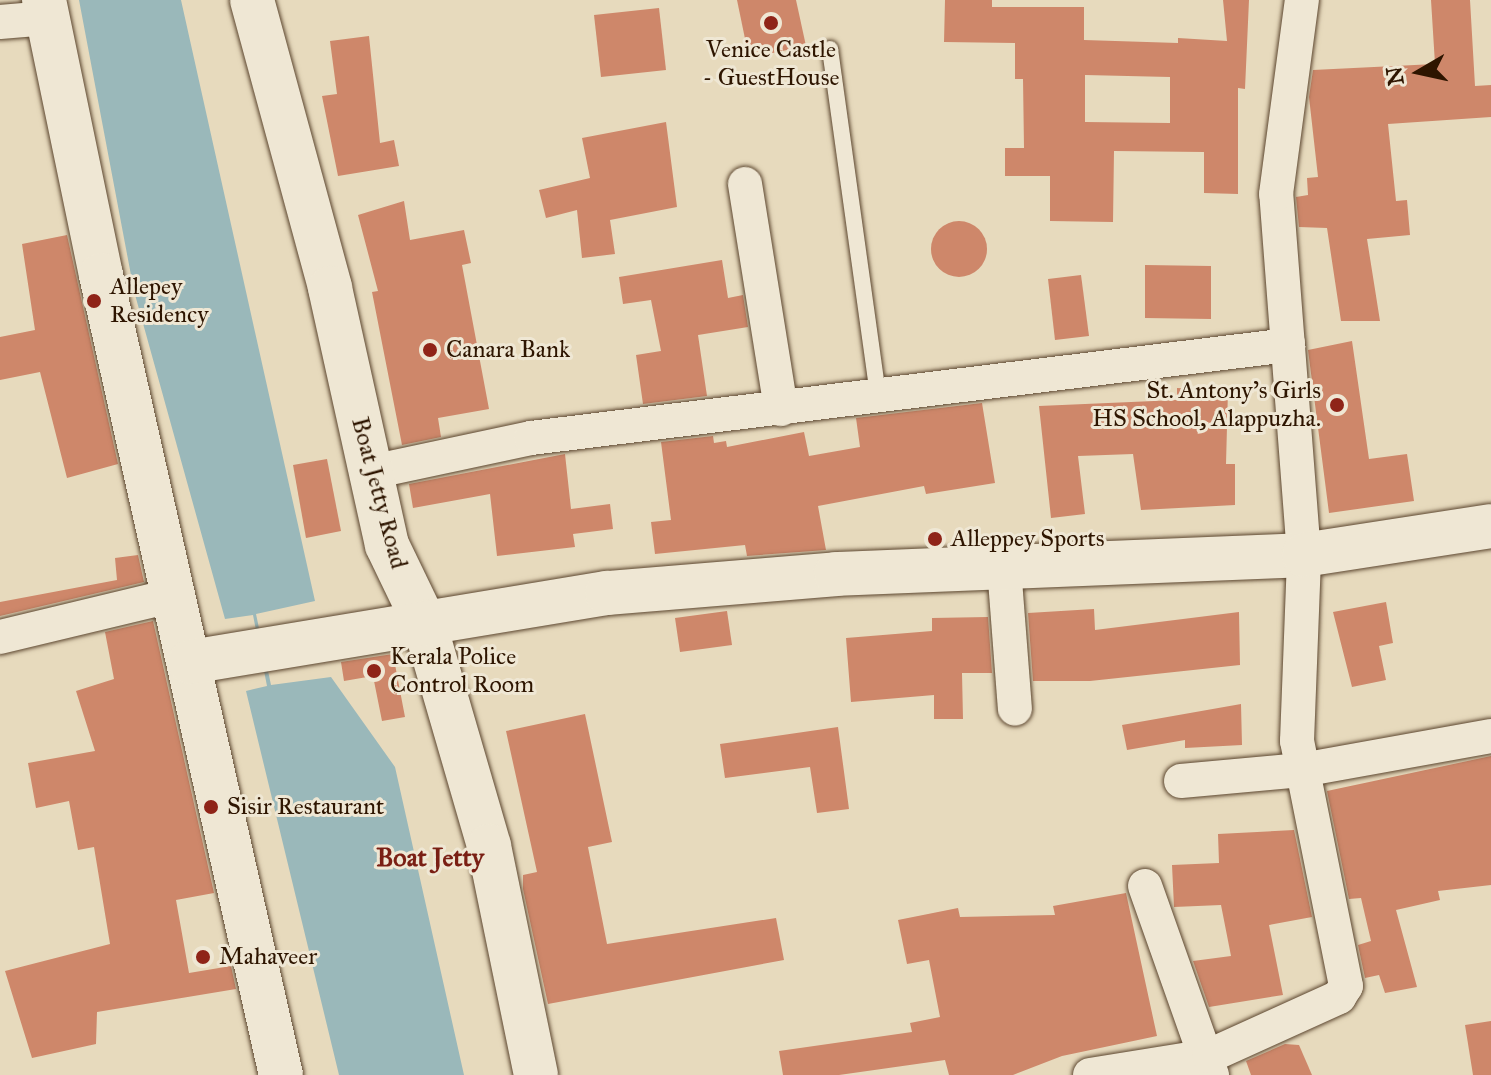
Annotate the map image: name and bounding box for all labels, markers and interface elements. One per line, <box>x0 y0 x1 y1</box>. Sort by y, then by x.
marker: Venice Castle - GuestHouse <box>762 14 780 32</box>
north arrow <box>1379 32 1459 112</box>
place label: Venice Castle - GuestHouse <box>703 36 839 92</box>
text: N <box>1380 65 1410 87</box>
place label: Allepey Residency <box>110 273 208 329</box>
marker: Allepey Residency <box>85 292 103 310</box>
place label: Canara Bank <box>446 336 570 364</box>
marker: Canara Bank <box>421 341 439 359</box>
place label: St. Antony's Girls HS School, Alappuzha. <box>1092 377 1321 433</box>
marker: St. Antony's Girls HS School, Alappuzha. <box>1328 396 1346 414</box>
street label: Boat Jetty Road <box>345 414 413 572</box>
place label: Alleppey Sports <box>951 525 1105 553</box>
marker: Alleppey Sports <box>926 530 944 548</box>
place label: Kerala Police Control Room <box>390 643 534 699</box>
marker: Kerala Police Control Room <box>365 662 383 680</box>
place label: Sisir Restaurant <box>227 793 384 821</box>
marker: Sisir Restaurant <box>202 798 220 816</box>
district label: Boat Jetty <box>376 842 484 874</box>
place label: Mahaveer <box>219 943 317 971</box>
marker: Mahaveer <box>194 948 212 966</box>

